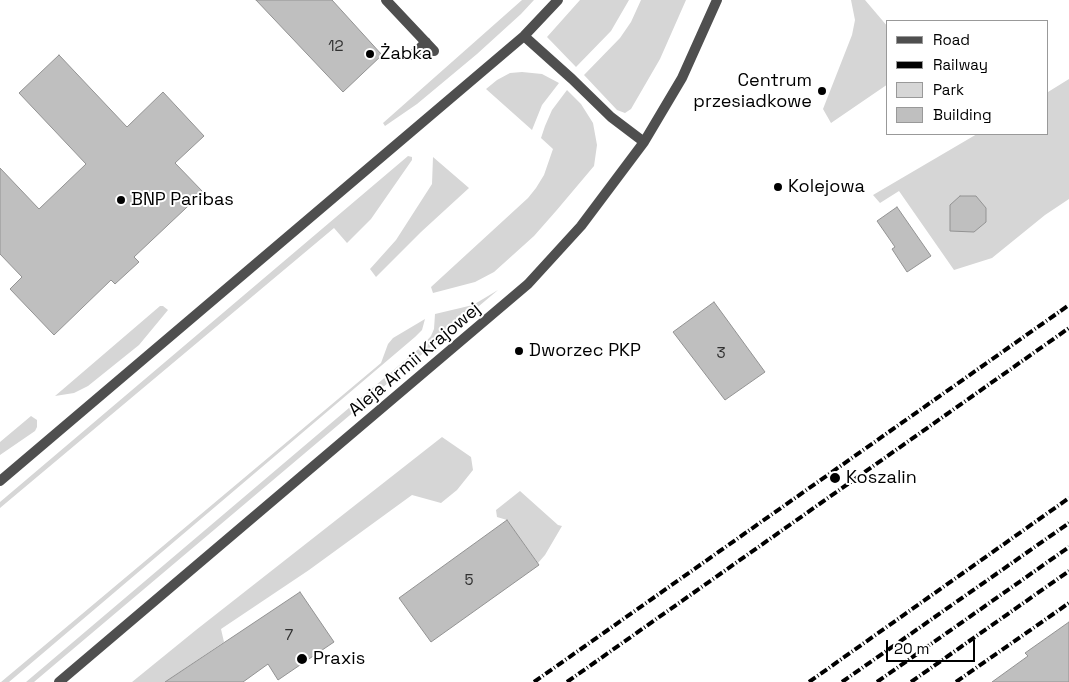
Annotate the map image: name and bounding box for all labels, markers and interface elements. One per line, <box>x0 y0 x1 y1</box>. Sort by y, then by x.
legend <box>886 20 1049 135</box>
text: Road <box>933 30 970 49</box>
house number: 12 <box>328 38 344 56</box>
place label: Żabka <box>380 43 432 65</box>
marker: Żabka <box>364 48 376 60</box>
text: Railway <box>933 55 988 74</box>
place label: Centrum przesiadkowe <box>693 70 812 112</box>
text: Park <box>933 80 964 99</box>
marker: Centrum przesiadkowe <box>816 85 828 97</box>
text: Building <box>933 105 992 124</box>
place label: Kolejowa <box>788 176 865 198</box>
marker: Kolejowa <box>772 181 784 193</box>
place label: BNP Paribas <box>131 189 234 211</box>
marker: BNP Paribas <box>115 194 127 206</box>
street label: Aleja Armii Krajowej <box>345 299 485 421</box>
place label: Dworzec PKP <box>529 340 641 362</box>
marker: Dworzec PKP <box>513 345 525 357</box>
house number: 3 <box>716 345 726 363</box>
place label: Koszalin <box>846 467 917 489</box>
marker: Koszalin <box>828 471 842 485</box>
house number: 5 <box>465 572 473 590</box>
house number: 7 <box>285 627 293 645</box>
scale bar <box>889 630 978 662</box>
text: 20 m <box>894 639 929 658</box>
place label: Praxis <box>313 648 365 670</box>
marker: Praxis <box>295 652 309 666</box>

